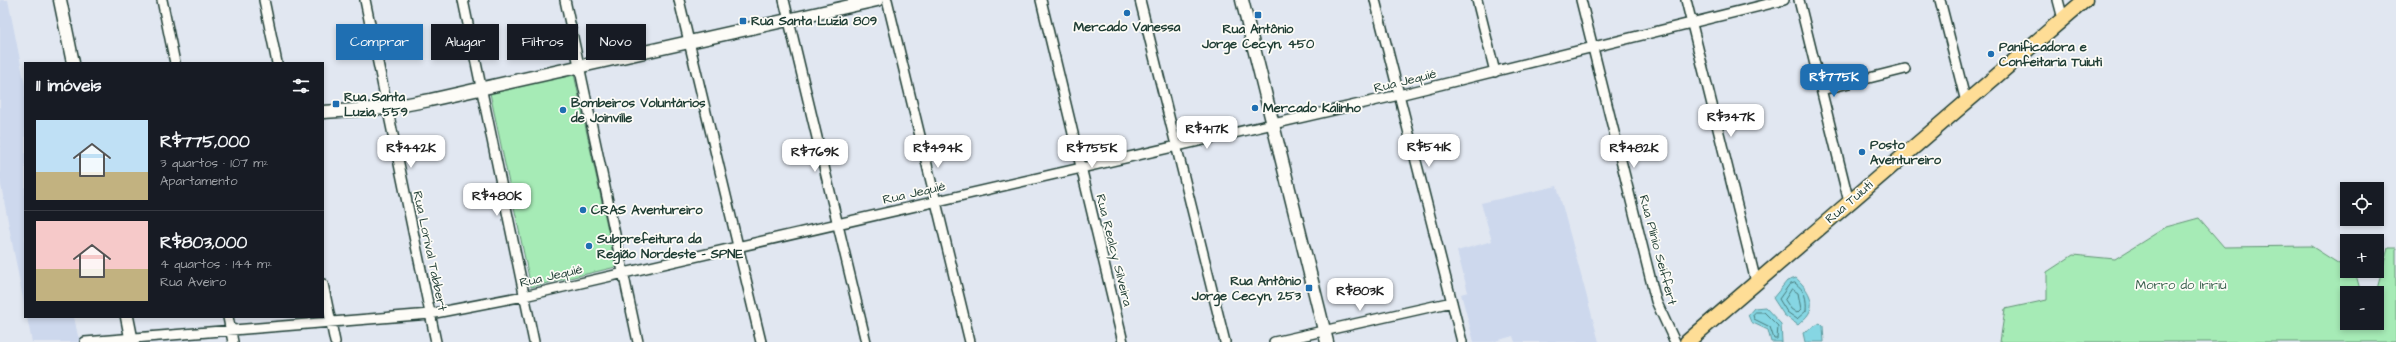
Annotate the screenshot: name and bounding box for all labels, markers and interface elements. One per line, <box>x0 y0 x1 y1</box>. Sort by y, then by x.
marker: Mercado Vanessa <box>1122 8 1132 18</box>
marker: Rua Antônio Jorge Cecyn, 450 <box>1253 10 1263 20</box>
place label: Rua Santa Luzia 809 <box>751 12 877 30</box>
marker: Rua Santa Luzia 809 <box>738 16 748 26</box>
place label: Mercado Vanessa <box>1074 18 1181 36</box>
place label: Rua Antônio Jorge Cecyn, 450 <box>1201 20 1315 55</box>
chip: Comprar <box>336 24 423 60</box>
chip: Alugar <box>431 24 499 60</box>
chip: Filtros <box>507 24 578 60</box>
chip: Novo <box>586 24 646 60</box>
place label: Panificadora e Confeitaria Tuiuti <box>1999 38 2103 71</box>
marker: Panificadora e Confeitaria Tuiuti <box>1986 49 1996 59</box>
pin: R$775K <box>1801 64 1867 98</box>
street label: Rua Jequié <box>1372 65 1438 97</box>
text: R$775K <box>1809 68 1859 86</box>
text: 11 imóveis <box>36 74 102 98</box>
icon: filters <box>290 75 312 97</box>
place label: Rua Santa Luzia, 559 <box>344 88 408 121</box>
place label: Bombeiros Voluntários de Joinville <box>570 94 706 127</box>
marker: Rua Santa Luzia, 559 <box>331 99 341 109</box>
place label: Mercado Kalinho <box>1263 99 1361 117</box>
marker: Mercado Kalinho <box>1250 103 1260 113</box>
pin: R$347K <box>1698 104 1764 138</box>
marker: Bombeiros Voluntários de Joinville <box>558 105 568 115</box>
text: R$347K <box>1707 108 1755 126</box>
pin: R$417K <box>1174 116 1240 150</box>
text: R$417K <box>1186 120 1228 138</box>
text: R$775,000 <box>160 130 250 154</box>
pin: R$541K <box>1396 134 1462 168</box>
pin: R$442K <box>378 135 444 169</box>
pin: R$494K <box>905 135 971 169</box>
pin: R$755K <box>1059 135 1125 169</box>
pin: R$482K <box>1601 135 1667 169</box>
icon: home <box>68 136 116 184</box>
place label: Posto Aventureiro <box>1870 136 1942 169</box>
text: R$541K <box>1407 138 1451 156</box>
text: R$442K <box>386 139 436 157</box>
pin: R$769K <box>782 139 848 173</box>
text: R$494K <box>913 139 963 157</box>
text: R$755K <box>1067 139 1117 157</box>
text: R$482K <box>1609 139 1659 157</box>
text: R$769K <box>791 143 839 161</box>
marker: Posto Aventureiro <box>1857 147 1867 157</box>
text: 3 quartos · 107 m² <box>160 154 268 172</box>
text: Apartamento <box>160 172 237 190</box>
street label: Rua Tuiuti <box>1821 176 1877 228</box>
street label: Rua Jequié <box>881 177 947 209</box>
map controls <box>2340 182 2384 330</box>
button: locate <box>2340 182 2384 226</box>
pin: R$480K <box>464 183 530 217</box>
text: R$480K <box>472 187 522 205</box>
street label: Rua Lorival Tabbert <box>408 189 452 314</box>
street label: Rua Realcy Silveira <box>1090 192 1137 309</box>
street label: Rua Plínio Seiffert <box>1635 193 1682 308</box>
place label: CRAS Aventureiro <box>591 201 703 219</box>
marker: CRAS Aventureiro <box>578 205 588 215</box>
place label: Subprefeitura da Região Nordeste - SPNE <box>596 230 743 265</box>
text: R$803,000 <box>160 231 247 255</box>
button: + <box>2340 234 2384 278</box>
icon: home <box>68 237 116 285</box>
marker: Subprefeitura da Região Nordeste - SPNE <box>584 241 594 251</box>
text: 4 quartos · 144 m² <box>160 255 272 273</box>
street label: Rua Jequié <box>518 260 584 292</box>
place label: Rua Antônio Jorge Cecyn, 253 <box>1191 272 1302 307</box>
text: Rua Aveiro <box>160 273 226 291</box>
park label: Morro do Iririú <box>2136 276 2227 294</box>
pin: R$803K <box>1327 278 1393 312</box>
text: R$803K <box>1336 282 1384 300</box>
marker: Rua Antônio Jorge Cecyn, 253 <box>1304 283 1314 293</box>
button: − <box>2340 286 2384 330</box>

